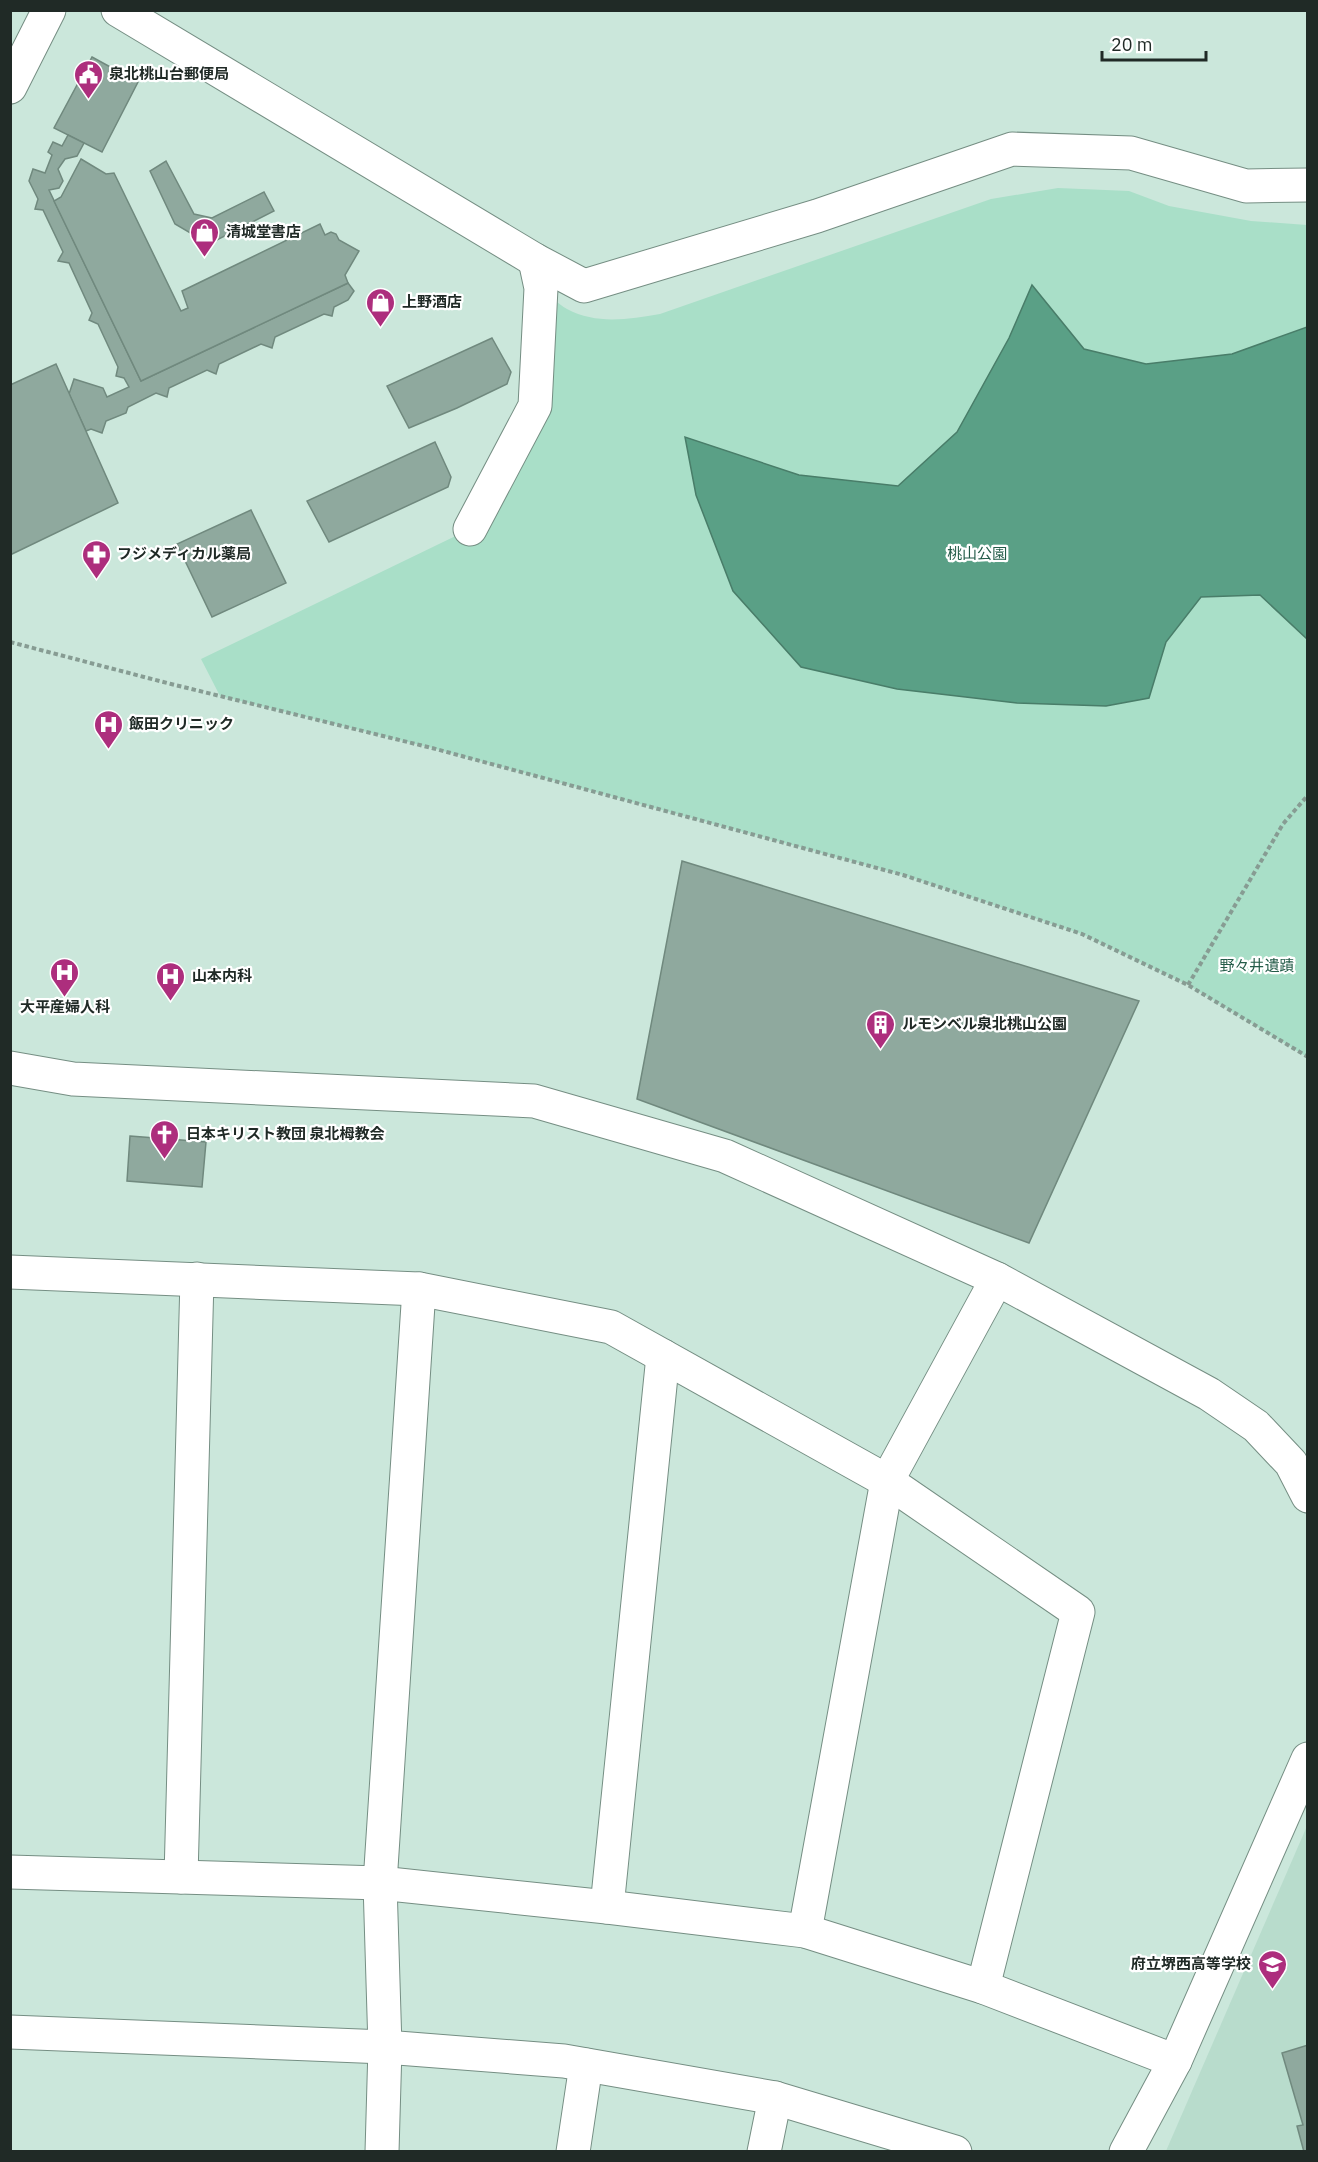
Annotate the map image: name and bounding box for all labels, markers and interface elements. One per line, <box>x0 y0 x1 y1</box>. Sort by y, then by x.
scale bar <box>1102 24 1206 62</box>
text: 20 m <box>1111 33 1153 56</box>
public building icon: 泉北桃山台郵便局 <box>72 58 104 100</box>
place label: 泉北桃山台郵便局 <box>109 64 229 83</box>
shop icon: 清城堂書店 <box>189 216 221 258</box>
place label: 清城堂書店 <box>226 222 301 241</box>
shop icon: 上野酒店 <box>365 286 397 328</box>
place label: 上野酒店 <box>402 292 462 311</box>
pharmacy icon: フジメディカル薬局 <box>80 538 112 580</box>
place label: フジメディカル薬局 <box>117 544 251 563</box>
park label: 桃山公園 <box>947 544 1007 563</box>
hospital icon: 飯田クリニック <box>92 708 124 750</box>
place label: 飯田クリニック <box>129 714 234 733</box>
hospital icon: 大平産婦人科 <box>49 956 81 998</box>
park label: 野々井遺蹟 <box>1219 956 1295 975</box>
hospital icon: 山本内科 <box>155 960 187 1002</box>
place label: 山本内科 <box>192 966 252 985</box>
place label: 大平産婦人科 <box>20 997 110 1016</box>
building icon: ルモンベル泉北桃山公園 <box>865 1008 897 1050</box>
place label: ルモンベル泉北桃山公園 <box>902 1014 1067 1033</box>
church icon: 日本キリスト教団 泉北栂教会 <box>149 1118 181 1160</box>
place label: 日本キリスト教団 泉北栂教会 <box>186 1124 385 1143</box>
school or university icon: 府立堺西高等学校 <box>1256 1948 1288 1990</box>
place label: 府立堺西高等学校 <box>1131 1954 1251 1973</box>

